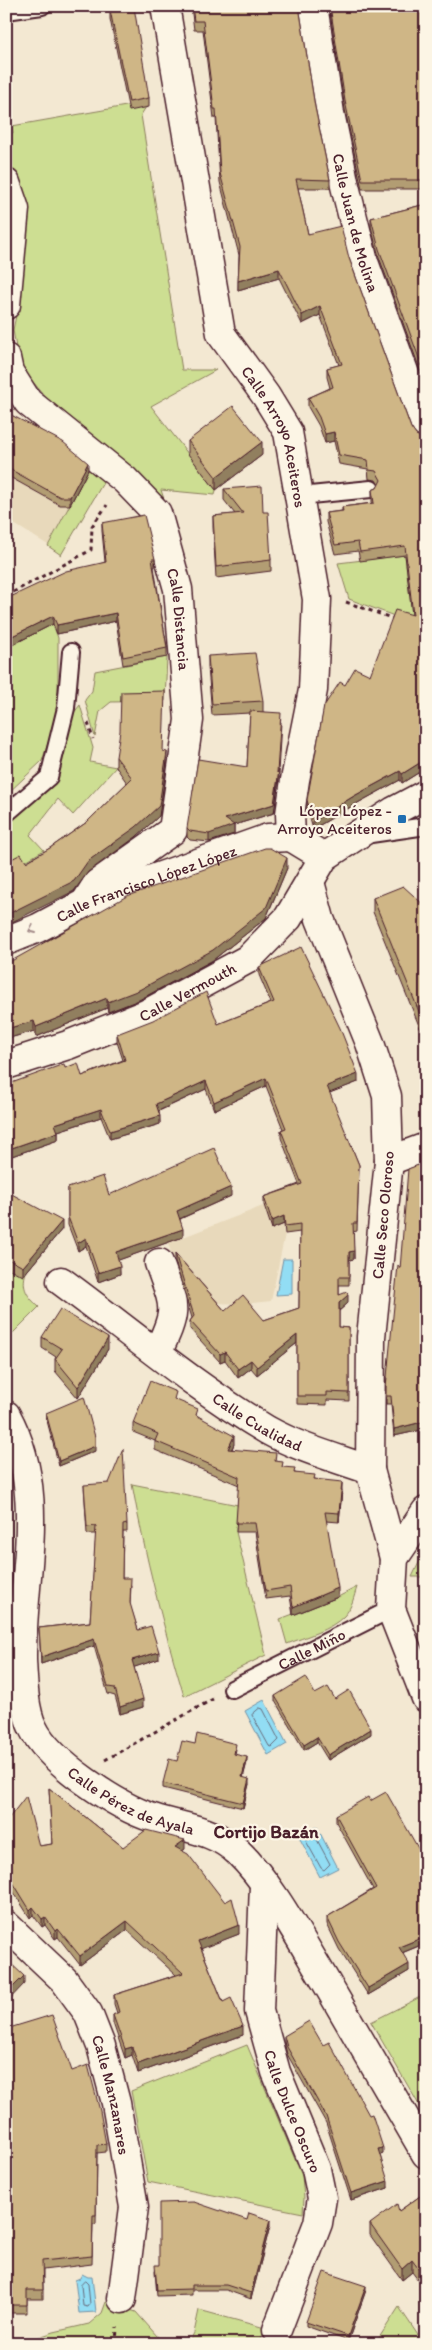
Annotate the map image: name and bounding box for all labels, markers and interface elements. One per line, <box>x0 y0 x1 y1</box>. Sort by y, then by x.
street label: Calle Juan de Molina <box>329 152 384 295</box>
street label: Calle Arroyo Aceiteros <box>238 362 310 509</box>
street label: Calle Distancia <box>163 566 194 672</box>
place label: López López - Arroyo Aceiteros <box>277 801 392 838</box>
marker: López López - Arroyo Aceiteros <box>396 813 408 825</box>
street label: Calle Francisco López López <box>53 840 240 926</box>
one-way arrow <box>28 923 37 934</box>
street label: Calle Vermouth <box>136 958 239 1025</box>
street label: Calle Seco Oloroso <box>368 1150 398 1280</box>
street label: Calle Cualidad <box>209 1388 305 1455</box>
street label: Calle Miño <box>275 1624 348 1674</box>
street label: Calle Pérez de Ayala <box>64 1762 197 1838</box>
district label: Cortijo Bazán <box>213 1821 319 1843</box>
street label: Calle Manzanares <box>88 2032 134 2156</box>
street label: Calle Dulce Oscuro <box>261 2047 326 2175</box>

